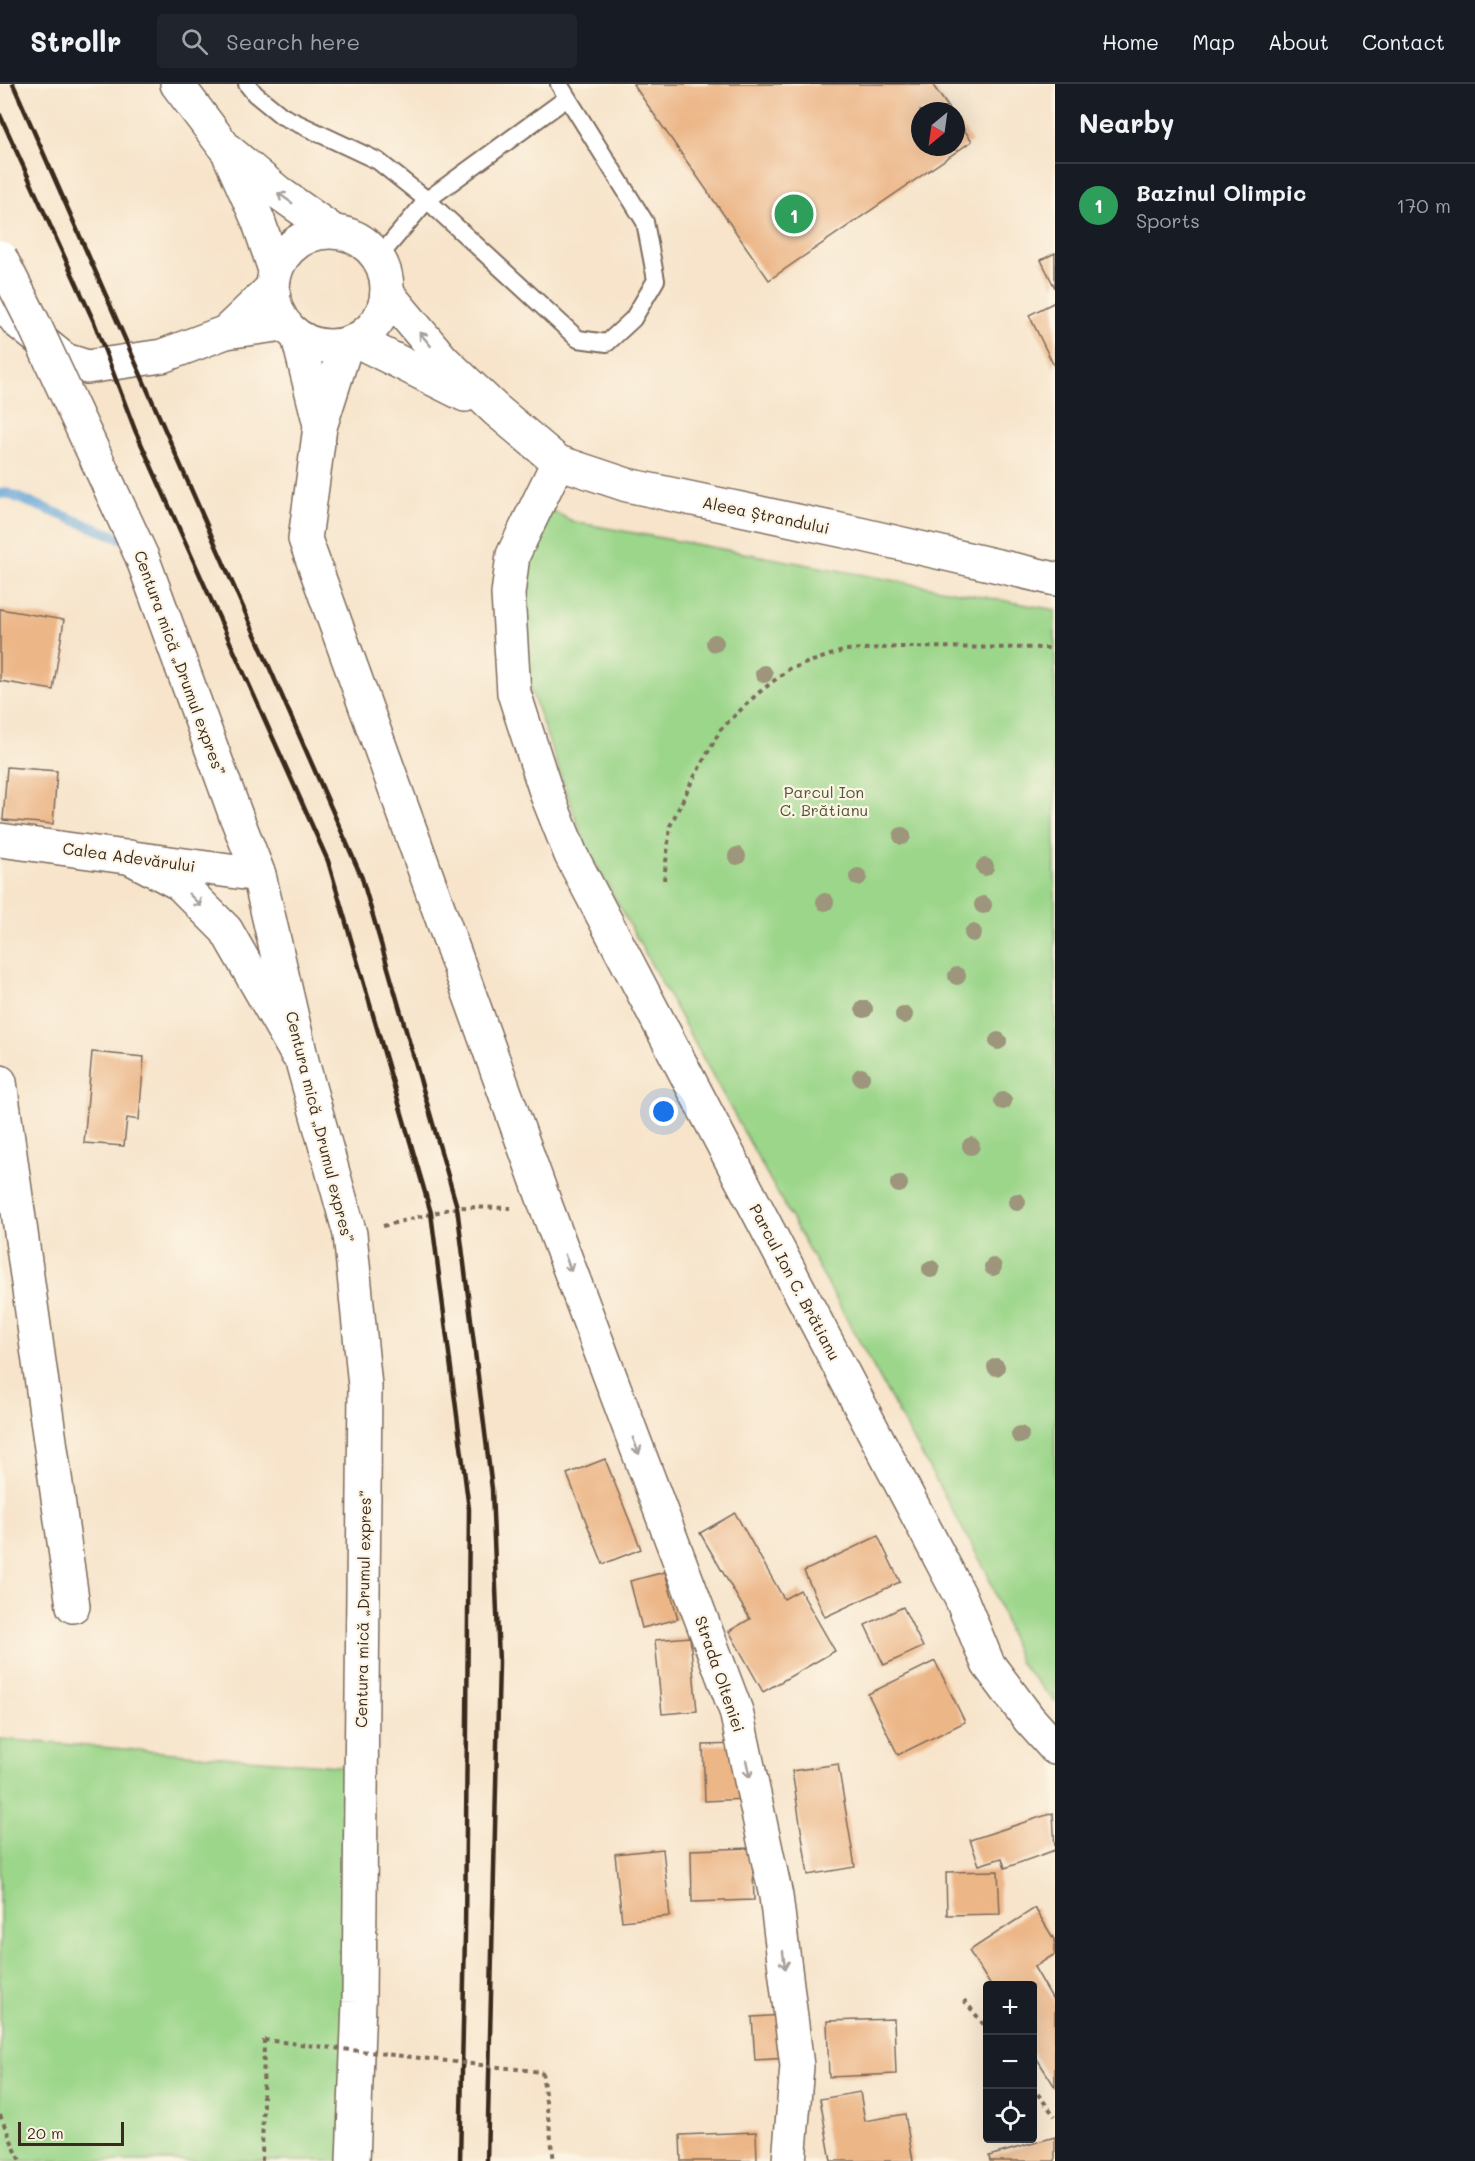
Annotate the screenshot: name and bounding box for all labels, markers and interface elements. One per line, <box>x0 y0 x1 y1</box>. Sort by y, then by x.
search box <box>157 14 577 68</box>
text: Strollr <box>30 23 121 59</box>
icon: search <box>178 25 211 58</box>
text: Search here <box>226 27 360 56</box>
text: Home <box>1102 28 1159 55</box>
text: Map <box>1192 28 1235 55</box>
text: About <box>1268 28 1329 55</box>
text: Contact <box>1362 28 1445 55</box>
north arrow <box>911 102 965 156</box>
text: Nearby <box>1079 106 1174 140</box>
text: Bazinul Olimpic <box>1136 178 1306 207</box>
one-way arrow <box>277 191 293 204</box>
pin: 1 <box>774 192 814 236</box>
text: 1 <box>1094 192 1103 218</box>
text: 170 m <box>1396 192 1451 218</box>
text: Sports <box>1136 207 1200 233</box>
one-way arrow <box>419 331 432 347</box>
street label: Aleea Ștrandului <box>700 491 832 539</box>
street label: Centura mică „Drumul expres” <box>130 547 231 778</box>
park label: Parcul Ion C. Brătianu <box>780 781 868 820</box>
street label: Calea Adevărului <box>61 837 197 876</box>
one-way arrow <box>188 892 203 907</box>
street label: Centura mică „Drumul expres” <box>282 1009 359 1245</box>
your location <box>649 1097 678 1126</box>
street label: Parcul Ion C. Brătianu <box>745 1200 846 1364</box>
one-way arrow <box>563 1254 574 1272</box>
one-way arrow <box>632 1436 643 1455</box>
street label: Centura mică „Drumul expres” <box>350 1490 375 1728</box>
street label: Strada Olteniei <box>691 1613 750 1735</box>
one-way arrow <box>743 1759 755 1778</box>
one-way arrow <box>779 1950 790 1970</box>
map controls <box>983 1981 1037 2143</box>
button: + <box>983 1981 1037 2035</box>
button: − <box>983 2035 1037 2089</box>
button: locate <box>983 2089 1037 2143</box>
scale bar <box>18 2119 124 2146</box>
text: 20 m <box>27 2122 64 2143</box>

